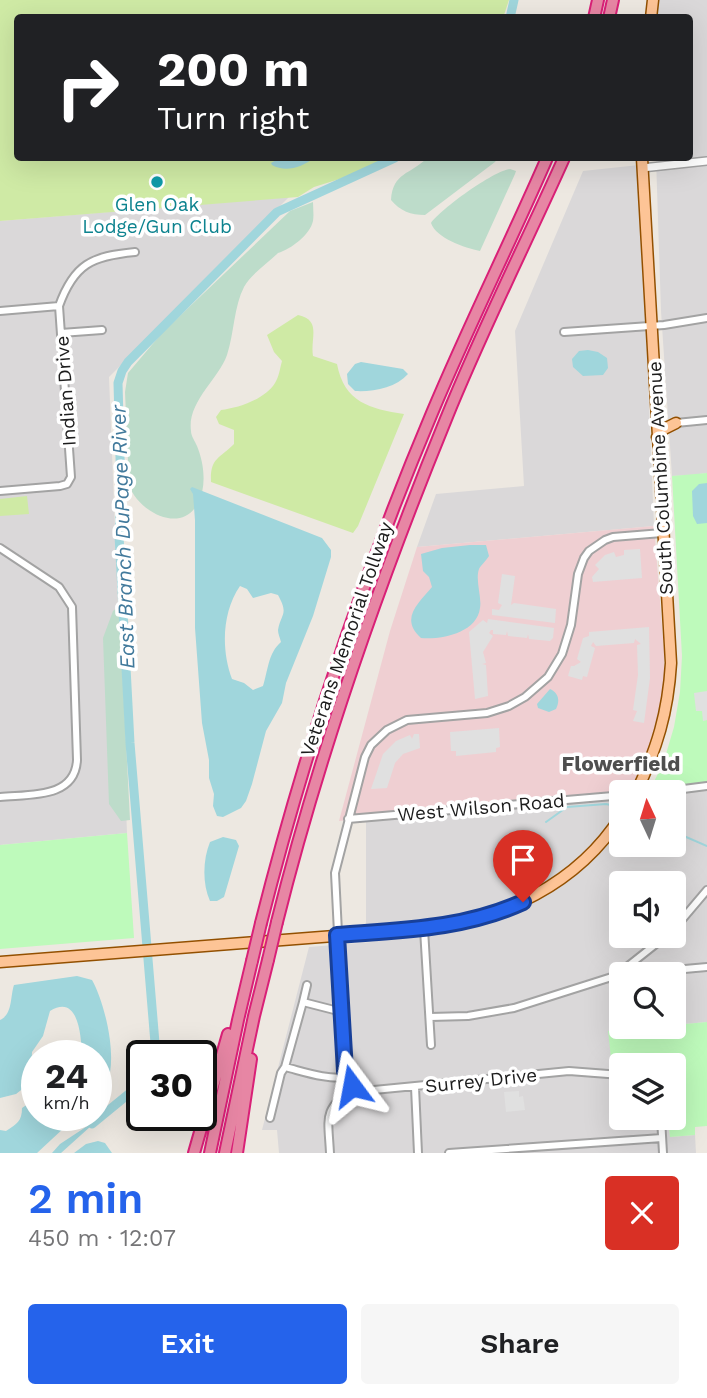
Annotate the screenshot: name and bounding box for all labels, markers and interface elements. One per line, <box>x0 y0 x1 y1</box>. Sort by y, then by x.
text: 200 m <box>157 40 309 98</box>
icon: right <box>42 42 133 133</box>
text: Turn right <box>157 99 309 137</box>
marker: Glen Oak Lodge/Gun Club <box>149 174 165 190</box>
place label: Glen Oak Lodge/Gun Club <box>82 193 232 238</box>
street label: Indian Drive <box>50 335 81 447</box>
street label: South Columbine Avenue <box>643 360 678 596</box>
water label: East Branch DuPage River <box>105 404 140 669</box>
street label: Veterans Memorial Tollway <box>295 519 398 759</box>
district label: Flowerfield <box>561 751 681 776</box>
north arrow <box>609 780 686 858</box>
map controls <box>609 780 686 1130</box>
street label: West Wilson Road <box>396 789 566 826</box>
pin <box>493 830 553 902</box>
icon: arrive <box>504 841 542 879</box>
button: sound <box>609 871 686 948</box>
button: search <box>609 962 686 1039</box>
speed limit sign: 30 <box>126 1040 217 1131</box>
position arrow <box>315 1049 389 1123</box>
button: layers <box>609 1053 686 1130</box>
text: 24 <box>45 1055 88 1097</box>
street label: Surrey Drive <box>424 1063 538 1098</box>
text: km/h <box>43 1092 90 1113</box>
text: 2 min <box>28 1174 143 1223</box>
button: close <box>605 1176 679 1250</box>
text: 450 m · 12:07 <box>28 1225 176 1252</box>
button: Exit <box>28 1304 347 1384</box>
button: Share <box>361 1304 679 1384</box>

